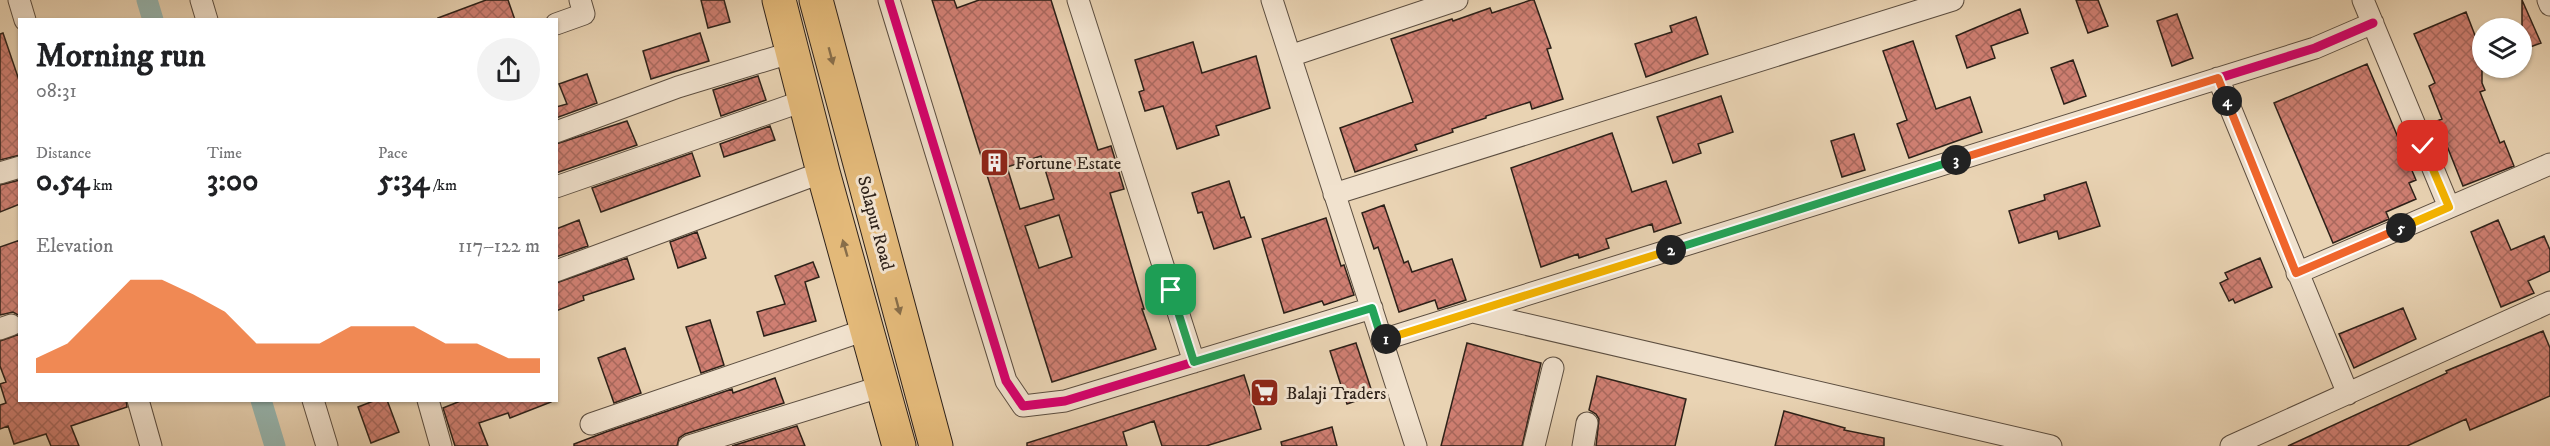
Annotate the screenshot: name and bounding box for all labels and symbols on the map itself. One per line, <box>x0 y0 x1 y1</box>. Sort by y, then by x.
one-way arrow <box>827 48 836 66</box>
pin: 4 <box>2212 86 2242 116</box>
pin <box>2397 120 2448 171</box>
pin: 3 <box>1941 145 1971 175</box>
building icon: Fortune Estate <box>978 147 1010 179</box>
place label: Fortune Estate <box>1015 153 1121 175</box>
street label: Solapur Road <box>852 174 898 273</box>
pin: 5 <box>2386 213 2416 243</box>
pin: 2 <box>1656 235 1686 265</box>
one-way arrow <box>839 239 849 257</box>
pin <box>1145 264 1196 315</box>
one-way arrow <box>894 297 903 315</box>
pin: 1 <box>1371 324 1401 354</box>
supermarket icon: Balaji Traders <box>1249 377 1281 409</box>
place label: Balaji Traders <box>1286 383 1386 405</box>

